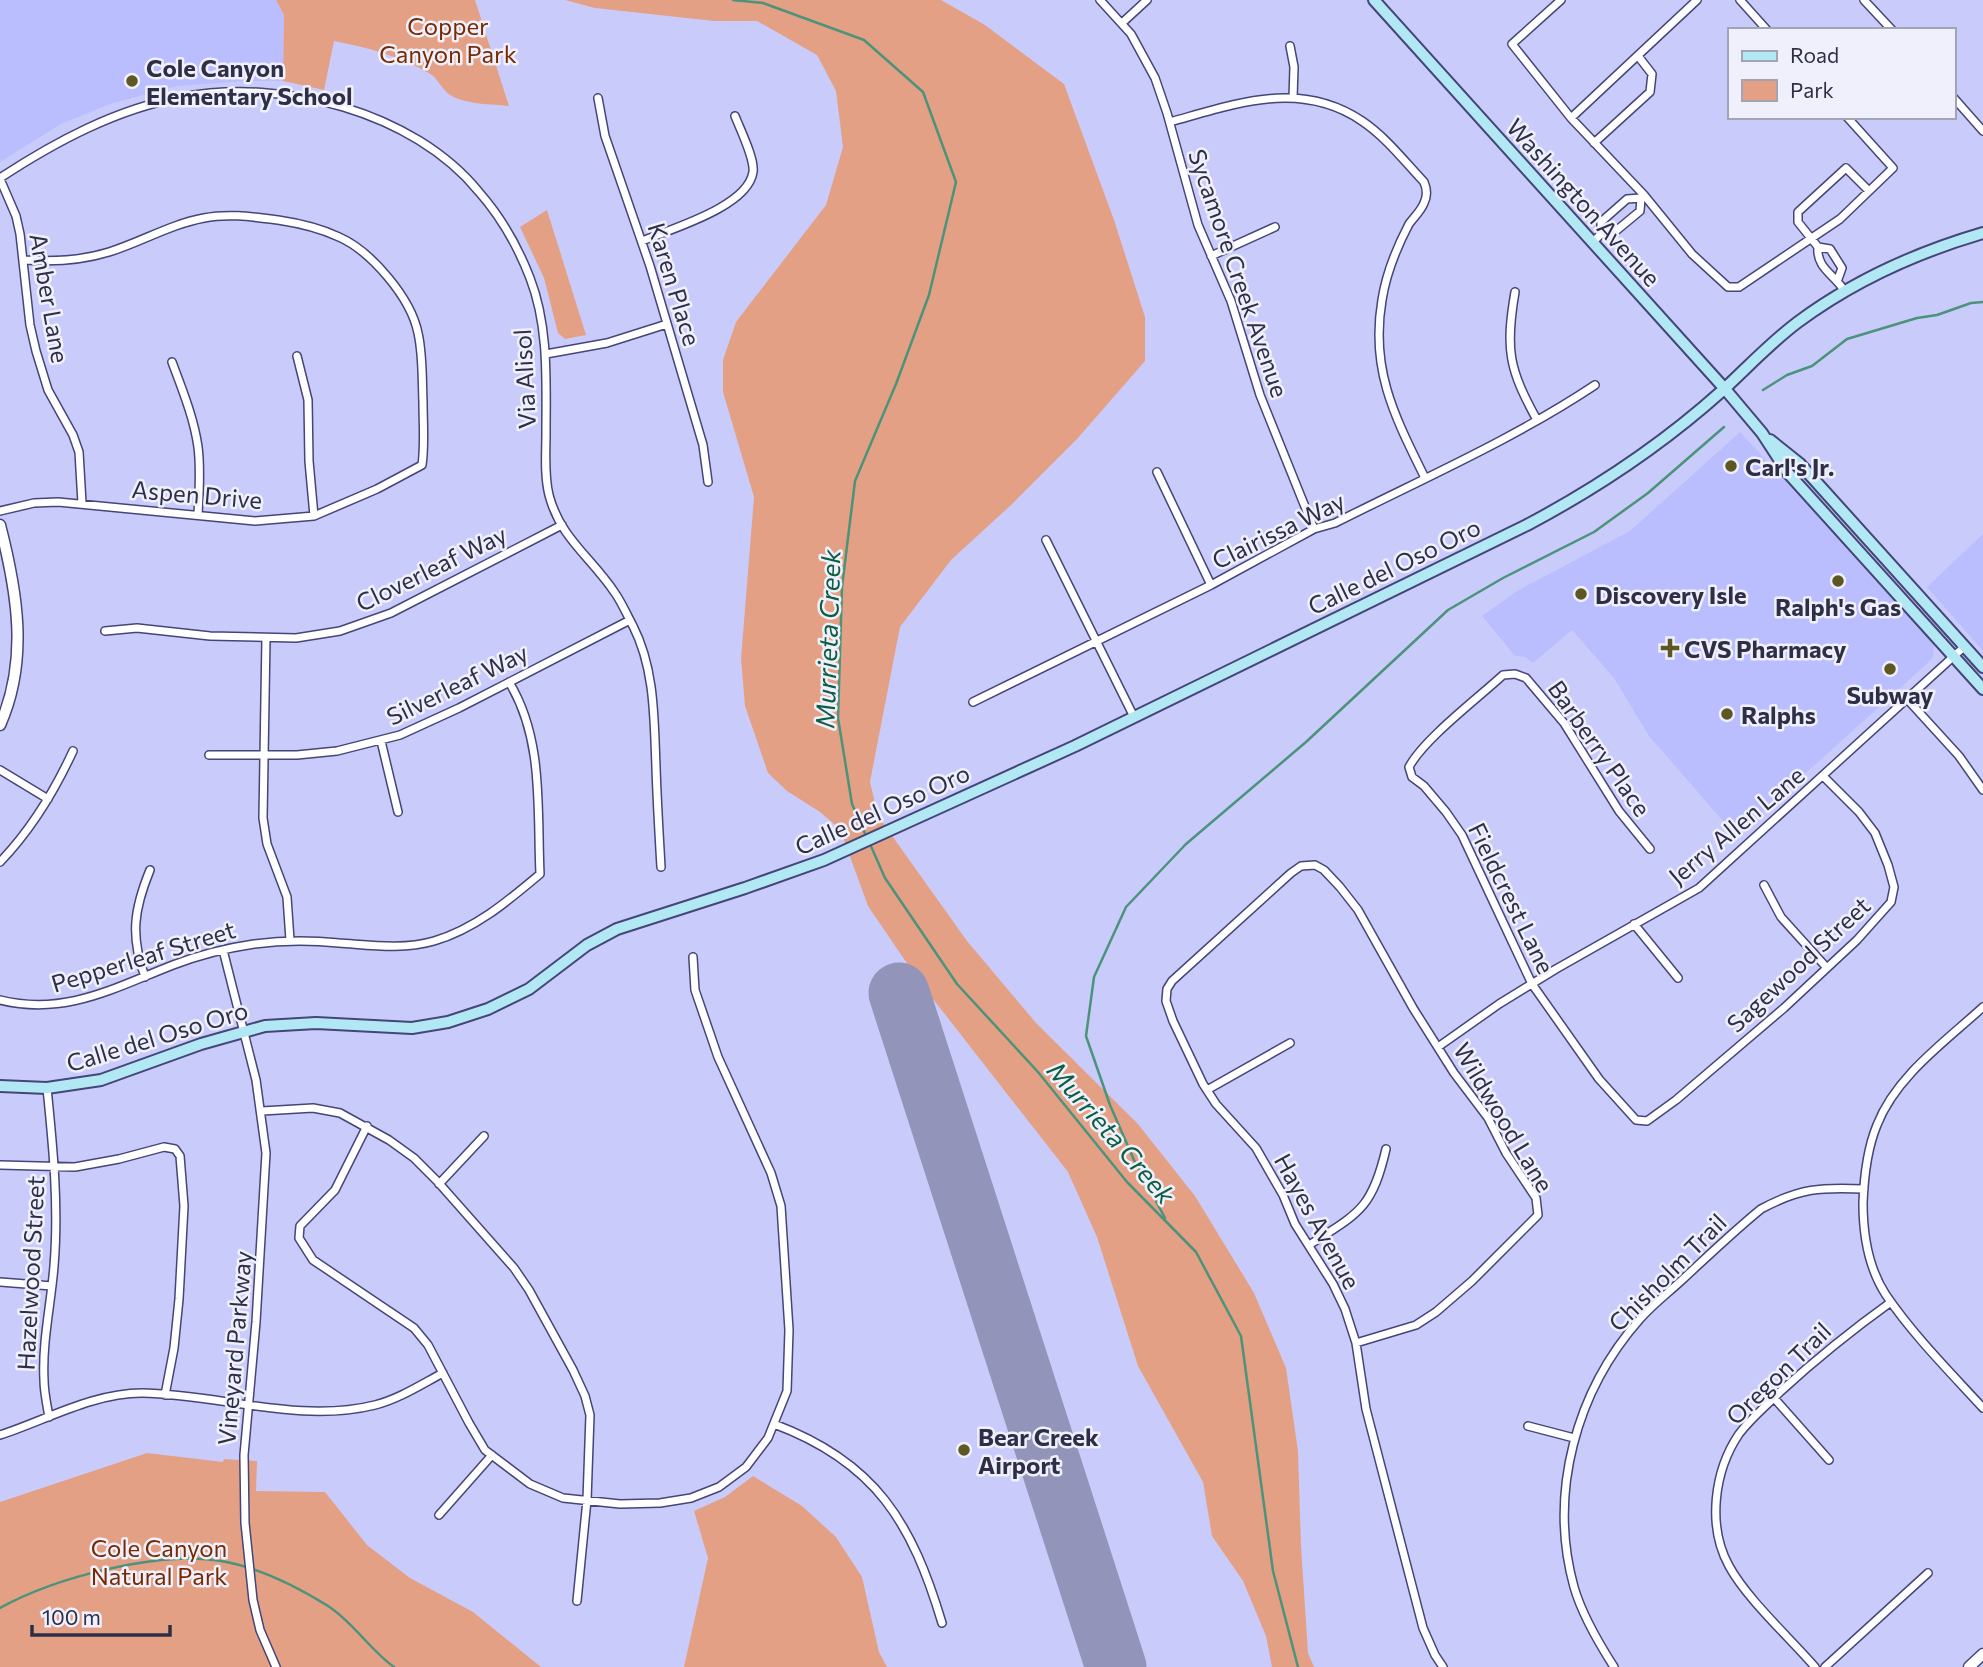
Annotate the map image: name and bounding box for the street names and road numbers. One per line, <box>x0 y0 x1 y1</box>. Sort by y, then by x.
street label: Washington Avenue <box>1501 112 1667 292</box>
street label: Sycamore Creek Avenue <box>1183 145 1295 401</box>
street label: Karen Place <box>643 219 707 349</box>
street label: Amber Lane <box>24 231 76 365</box>
street label: Via Alisol <box>507 328 541 430</box>
street label: Aspen Drive <box>131 474 263 514</box>
street label: Clairissa Way <box>1207 485 1349 575</box>
street label: Calle del Oso Oro <box>1303 512 1485 620</box>
street label: Cloverleaf Way <box>351 519 511 617</box>
street label: Silverleaf Way <box>382 637 532 731</box>
street label: Barberry Place <box>1543 675 1657 821</box>
street label: Calle del Oso Oro <box>790 757 974 861</box>
street label: Jerry Allen Lane <box>1662 760 1810 890</box>
street label: Fieldcrest Lane <box>1463 818 1561 978</box>
street label: Sagewood Street <box>1720 890 1876 1038</box>
street label: Pepperleaf Street <box>47 914 239 998</box>
street label: Calle del Oso Oro <box>63 995 251 1077</box>
street label: Wildwood Lane <box>1448 1037 1560 1197</box>
street label: Hayes Avenue <box>1269 1148 1367 1294</box>
street label: Hazelwood Street <box>10 1175 50 1371</box>
street label: Chisholm Trail <box>1602 1207 1732 1337</box>
street label: Vineyard Parkway <box>211 1250 257 1446</box>
street label: Oregon Trail <box>1720 1316 1836 1430</box>

